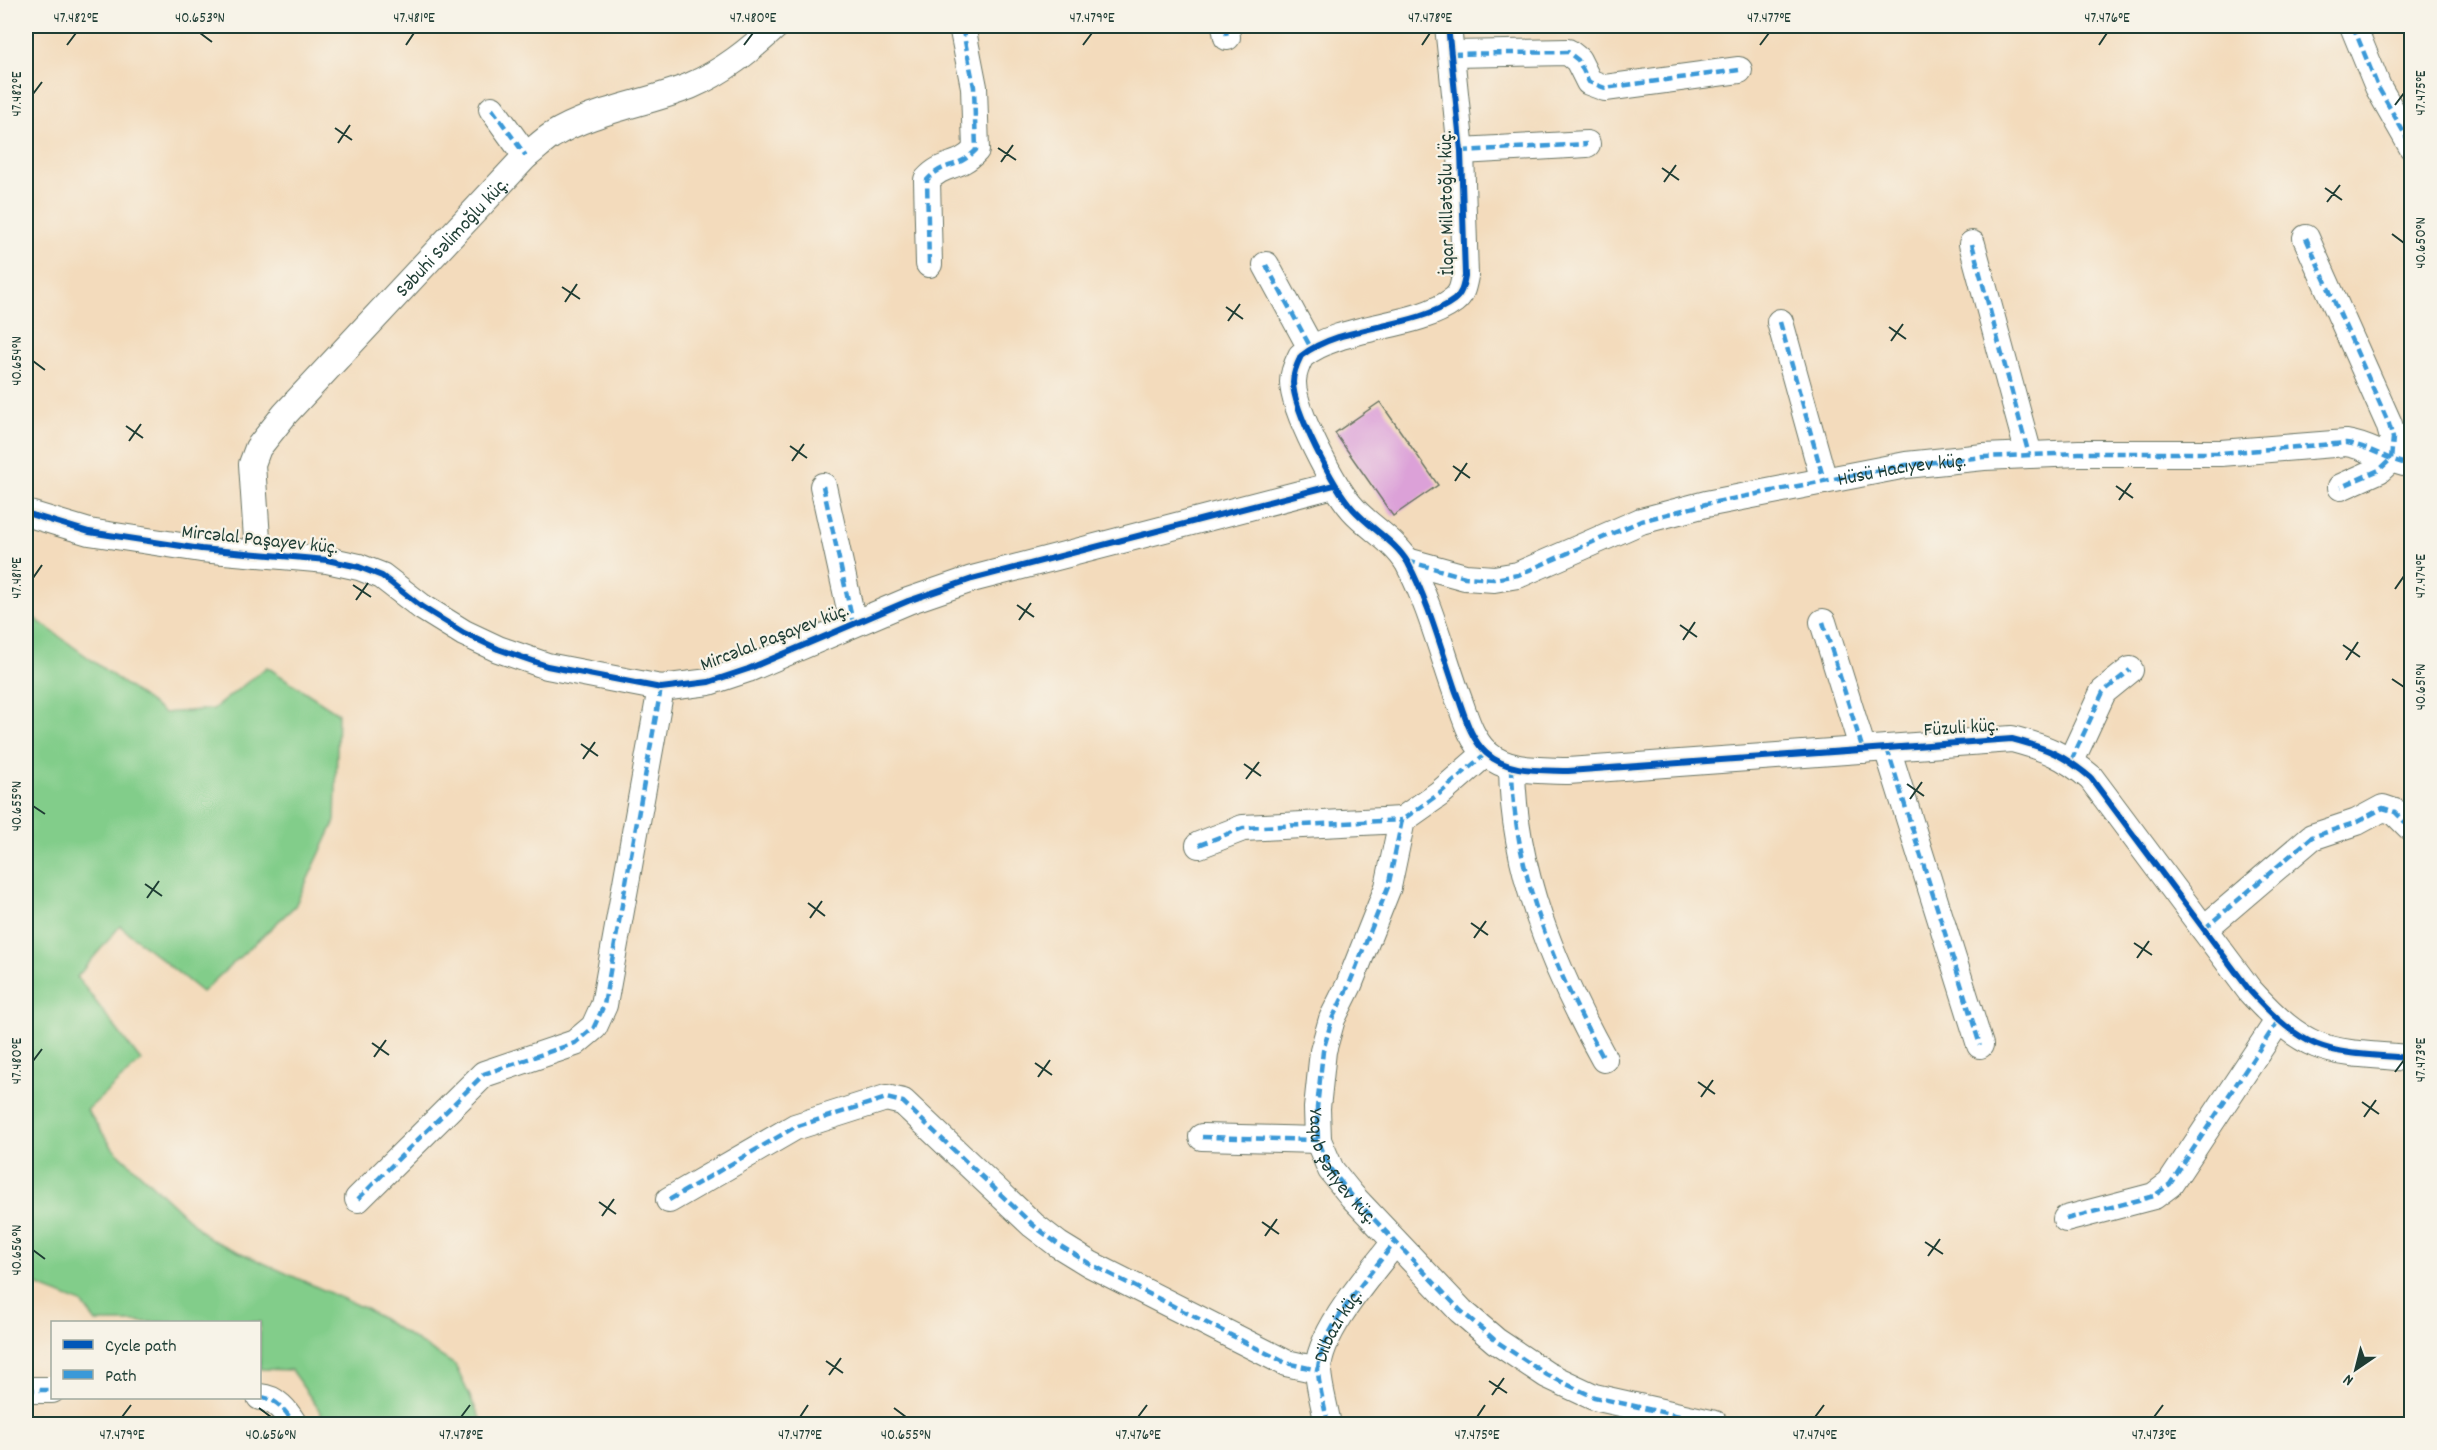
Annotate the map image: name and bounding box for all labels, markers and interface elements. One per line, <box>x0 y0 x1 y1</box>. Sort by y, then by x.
text: 47.482°E <box>54 8 99 30</box>
text: 40.653°N <box>175 8 225 30</box>
text: 47.481°E <box>393 8 435 30</box>
text: 47.480°E <box>730 8 776 30</box>
text: 47.479°E <box>1070 8 1115 30</box>
text: 47.478°E <box>1408 8 1452 30</box>
text: 47.477°E <box>1747 8 1791 30</box>
text: 47.476°E <box>2084 8 2130 30</box>
text: 47.475°E <box>2411 70 2433 116</box>
text: 47.482°E <box>7 71 29 116</box>
street label: İlqar Millətoğlu küç. <box>1433 130 1463 276</box>
street label: Səbuhi Səlimoğlu küç. <box>390 172 517 305</box>
text: 40.650°N <box>2411 217 2433 269</box>
text: 40.654°N <box>7 336 29 386</box>
street label: Hüsü Hacıyev küç. <box>1835 448 1968 495</box>
street label: Mircəlal Paşayev küç. <box>180 519 339 563</box>
text: 47.474°E <box>2411 554 2433 598</box>
text: 47.481°E <box>7 557 29 599</box>
street label: Mircəlal Paşayev küç. <box>697 598 854 680</box>
text: 40.651°N <box>2411 664 2433 710</box>
street label: Füzuli küç. <box>1923 712 2000 746</box>
text: 40.655°N <box>7 781 29 831</box>
text: 47.473°E <box>2411 1037 2433 1082</box>
text: 47.480°E <box>7 1038 29 1084</box>
street label: Yaqub Şəfiyev küç. <box>1300 1108 1383 1232</box>
text: 40.656°N <box>7 1225 29 1275</box>
street label: Dilbazi küç. <box>1308 1284 1371 1366</box>
legend <box>51 1321 261 1399</box>
text: Cycle path <box>105 1335 176 1360</box>
north arrow <box>2326 1339 2386 1399</box>
text: Path <box>105 1365 137 1390</box>
text: N <box>2339 1367 2359 1391</box>
text: 47.479°E <box>100 1425 145 1447</box>
text: 40.656°N <box>246 1425 296 1447</box>
text: 47.478°E <box>439 1425 483 1447</box>
text: 47.477°E <box>778 1425 822 1447</box>
text: 40.655°N <box>881 1425 931 1447</box>
text: 47.476°E <box>1115 1425 1161 1447</box>
text: 47.475°E <box>1454 1425 1500 1447</box>
text: 47.474°E <box>1793 1425 1837 1447</box>
text: 47.473°E <box>2132 1425 2177 1447</box>

